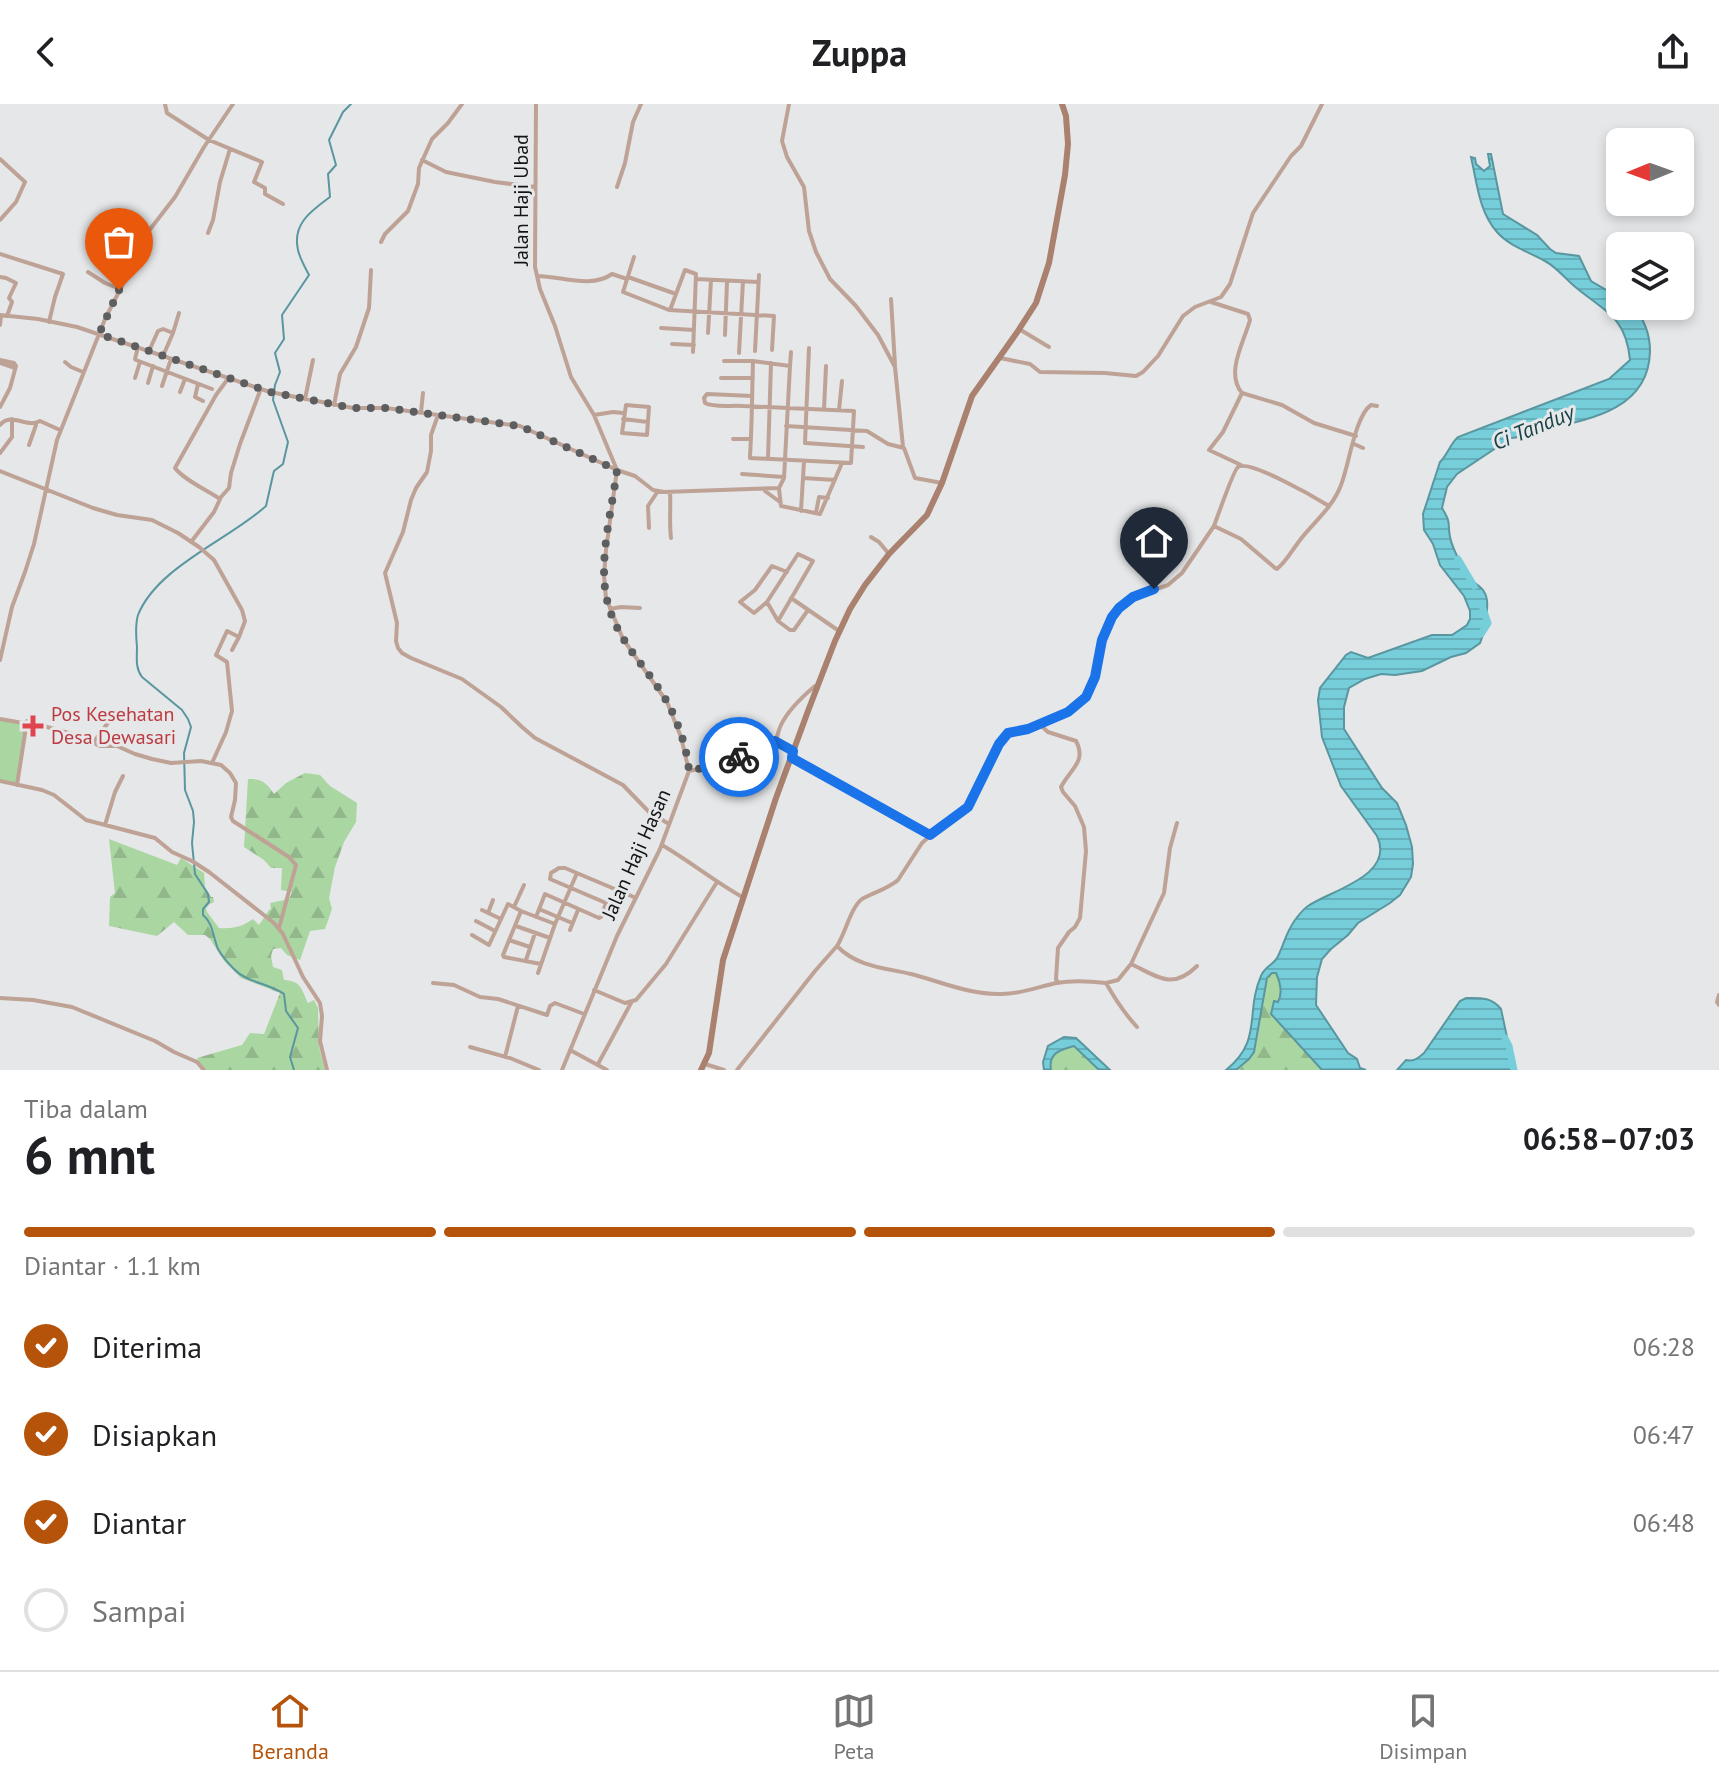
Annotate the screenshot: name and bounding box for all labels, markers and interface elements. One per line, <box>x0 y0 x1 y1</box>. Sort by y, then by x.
text: Zuppa <box>812 29 907 76</box>
icon: back <box>24 30 68 74</box>
icon: share <box>1651 30 1695 74</box>
north arrow <box>1606 128 1694 216</box>
map controls <box>1606 128 1694 320</box>
street label: Jalan Haji Ubad <box>508 134 534 267</box>
pin <box>85 208 153 290</box>
icon: bag <box>97 220 141 264</box>
button: layers <box>1606 232 1694 320</box>
water label: Ci Tanduy <box>1488 397 1579 456</box>
pin <box>1120 507 1188 589</box>
icon: home <box>1132 519 1176 563</box>
place label: Pos Kesehatan Desa Dewasari <box>51 701 176 750</box>
marker: Pos Kesehatan Desa Dewasari <box>22 715 44 737</box>
courier <box>699 717 779 797</box>
icon: bike <box>717 735 761 779</box>
street label: Jalan Haji Hasan <box>595 785 676 924</box>
text: Tiba dalam <box>24 1092 148 1125</box>
text: 06:58–07:03 <box>1523 1119 1695 1158</box>
text: 6 mnt <box>24 1121 155 1188</box>
text: Diantar · 1.1 km <box>24 1249 201 1282</box>
icon: check <box>24 1324 68 1368</box>
text: Diterima <box>92 1327 202 1366</box>
text: 06:28 <box>1633 1330 1695 1363</box>
icon: check <box>24 1412 68 1456</box>
text: Disiapkan <box>92 1415 217 1454</box>
text: 06:47 <box>1633 1418 1695 1451</box>
icon: check <box>24 1500 68 1544</box>
text: Diantar <box>92 1503 186 1542</box>
text: 06:48 <box>1633 1506 1695 1539</box>
text: Sampai <box>92 1591 186 1630</box>
tab: Beranda <box>252 1689 329 1765</box>
tab: Peta <box>832 1689 876 1765</box>
tab: Disimpan <box>1379 1689 1467 1765</box>

